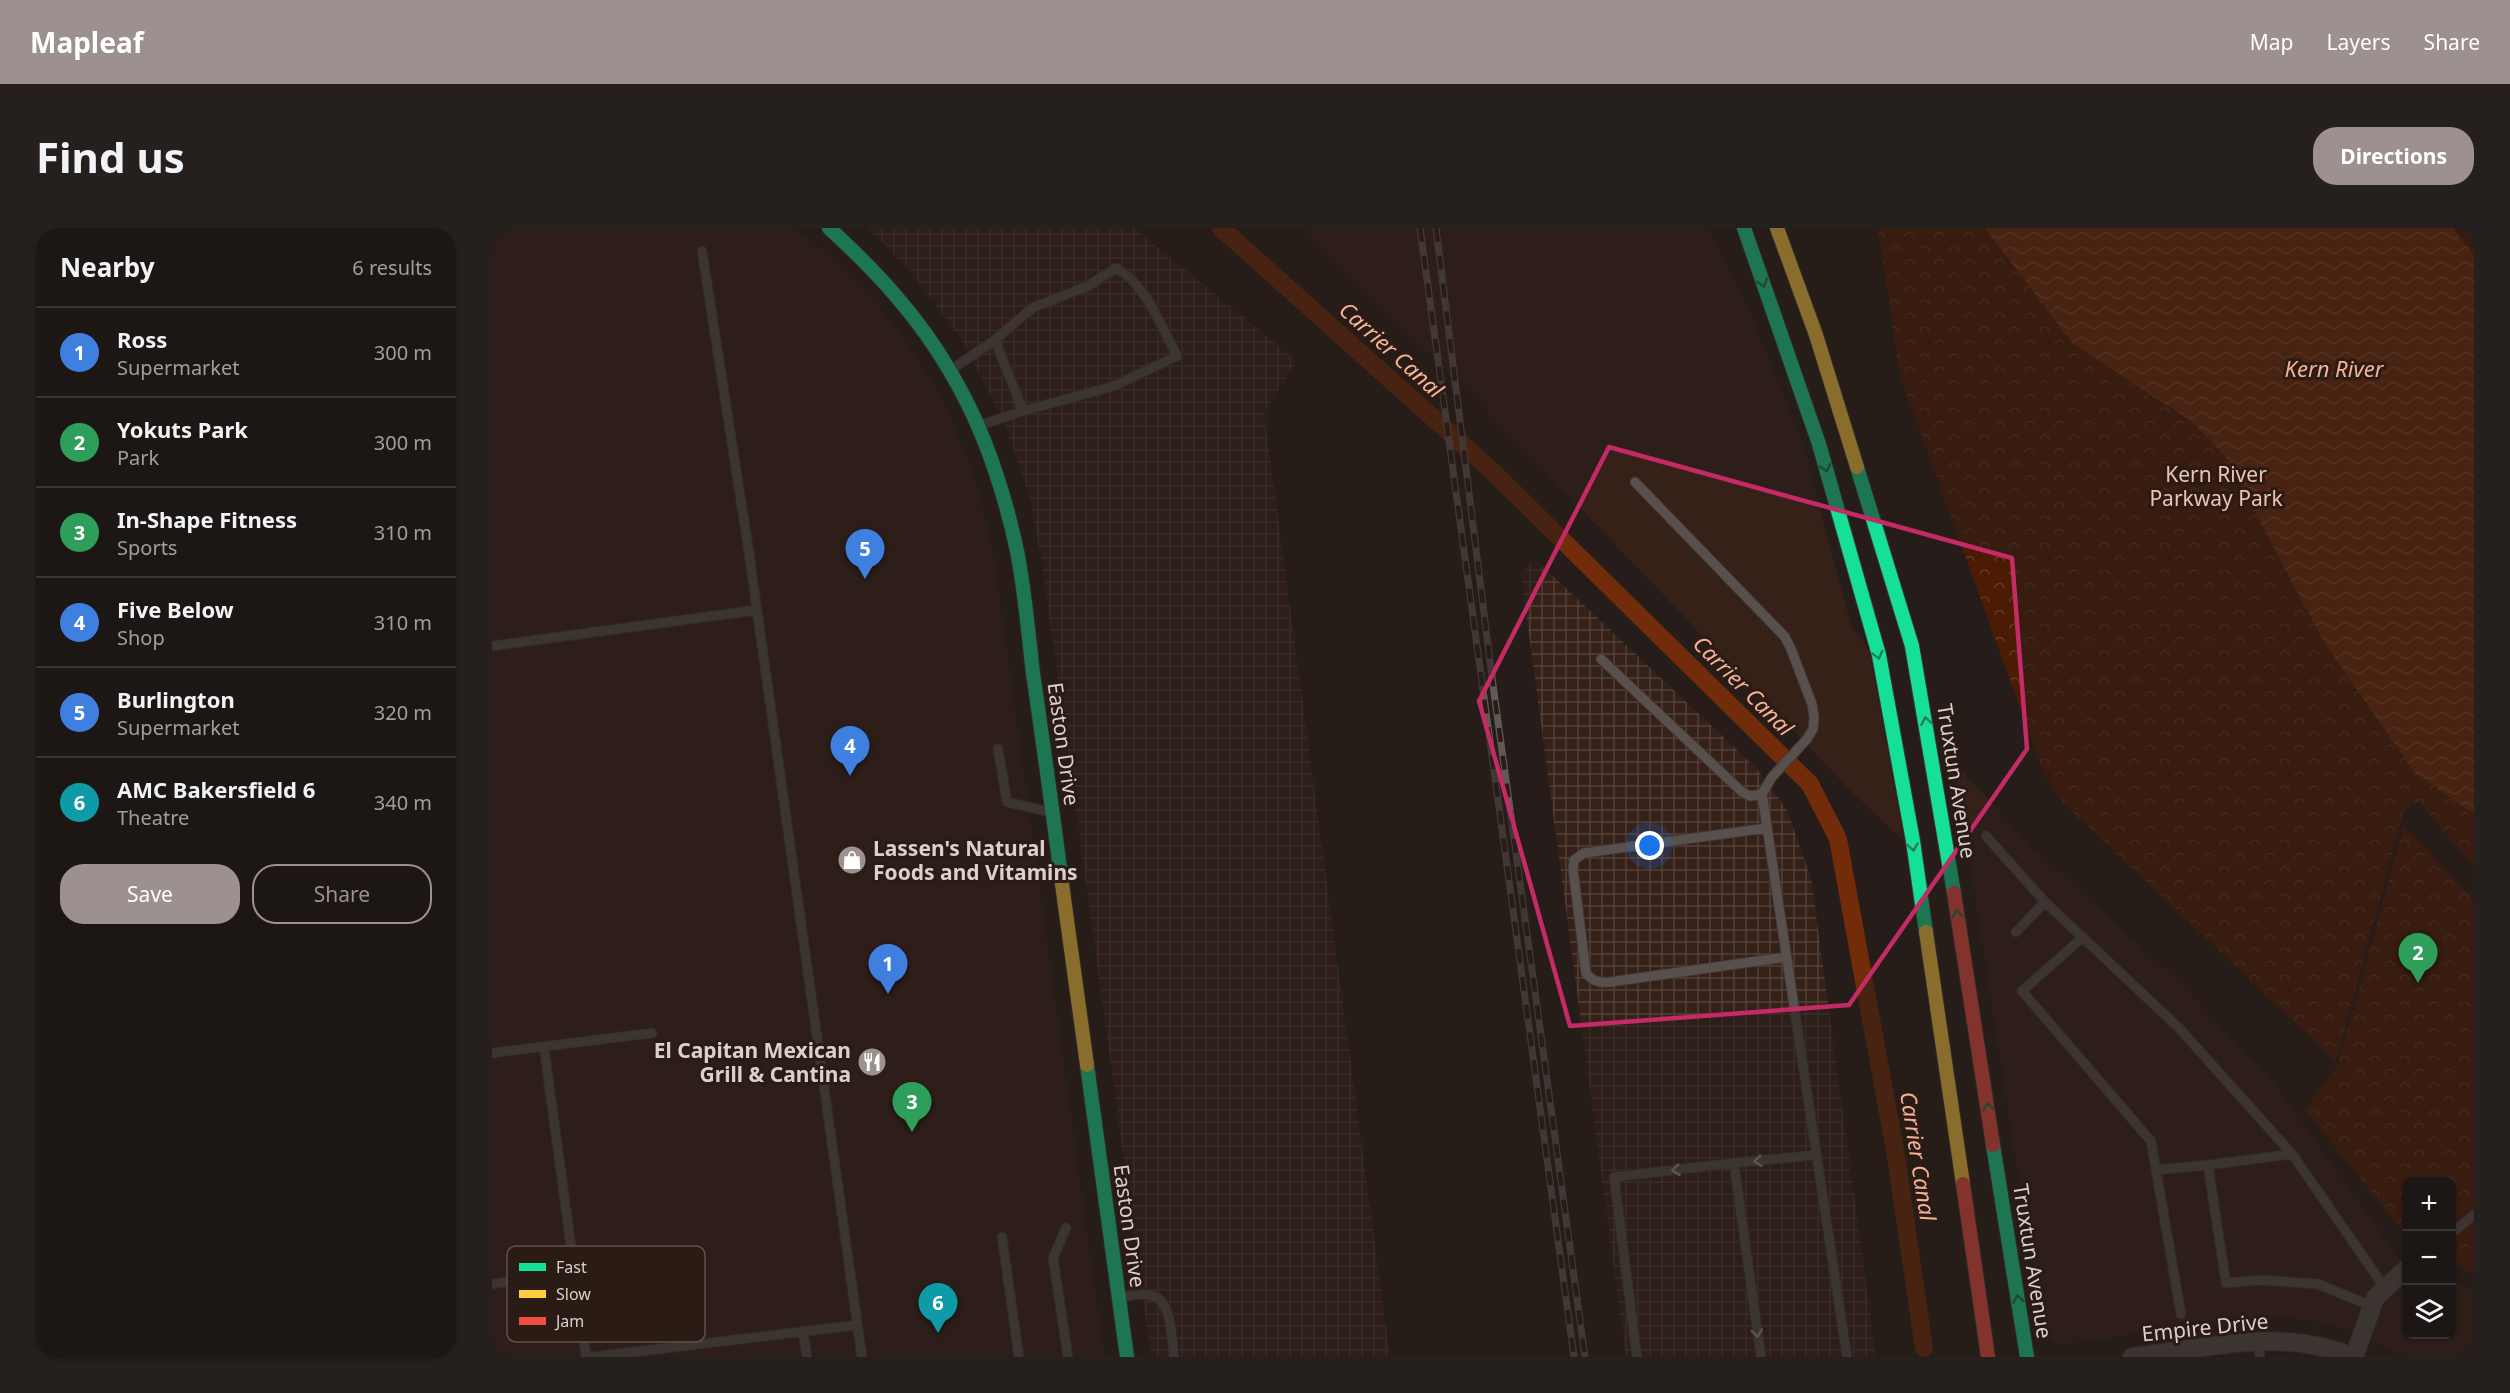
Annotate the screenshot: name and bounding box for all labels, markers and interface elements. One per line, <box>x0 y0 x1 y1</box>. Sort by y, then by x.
text: Mapleaf <box>30 23 144 61</box>
text: Map <box>2250 28 2294 56</box>
text: Layers <box>2327 28 2391 56</box>
text: Share <box>2424 28 2480 56</box>
button: Directions <box>2313 127 2474 185</box>
text: Find us <box>36 128 185 185</box>
text: Nearby <box>60 249 155 285</box>
text: 6 results <box>352 254 432 281</box>
one-way arrow <box>1755 277 1768 288</box>
water label: Carrier Canal <box>1334 294 1451 405</box>
text: Ross <box>117 324 167 354</box>
text: 1 <box>74 339 85 366</box>
text: 300 m <box>374 339 432 366</box>
water label: Kern River <box>2285 353 2385 383</box>
text: Supermarket <box>117 354 240 381</box>
text: Yokuts Park <box>117 414 248 444</box>
text: 2 <box>74 429 85 456</box>
text: 300 m <box>374 429 432 456</box>
text: Park <box>117 444 159 471</box>
park label: Kern River Parkway Park <box>2149 460 2283 512</box>
one-way arrow <box>1818 463 1831 473</box>
text: In-Shape Fitness <box>117 504 297 534</box>
text: 3 <box>74 519 85 546</box>
text: 310 m <box>374 519 432 546</box>
pin: 5 <box>846 530 884 579</box>
text: Sports <box>117 534 177 561</box>
text: Five Below <box>117 594 234 624</box>
text: 4 <box>74 609 85 636</box>
text: 310 m <box>374 609 432 636</box>
text: Shop <box>117 624 165 651</box>
water label: Carrier Canal <box>1687 628 1802 743</box>
one-way arrow <box>1871 650 1884 660</box>
street label: Easton Drive <box>1041 681 1087 807</box>
text: Burlington <box>117 684 235 714</box>
text: 5 <box>74 699 85 726</box>
text: 320 m <box>374 699 432 726</box>
street label: Truxtun Avenue <box>1931 702 1983 860</box>
text: Supermarket <box>117 714 240 741</box>
one-way arrow <box>1921 717 1933 726</box>
pin: 4 <box>830 726 870 776</box>
text: AMC Bakersfield 6 <box>117 774 315 804</box>
text: 6 <box>74 789 85 816</box>
text: 340 m <box>374 789 432 816</box>
text: Theatre <box>117 804 189 831</box>
your location <box>1635 831 1664 860</box>
place label: Lassen's Natural Foods and Vitamins <box>873 834 1078 886</box>
one-way arrow <box>1907 843 1919 852</box>
shop icon: Lassen's Natural Foods and Vitamins <box>836 844 868 876</box>
button: Save <box>60 864 240 924</box>
button: Share <box>252 864 432 924</box>
one-way arrow <box>1951 909 1964 919</box>
pin: 2 <box>2398 934 2438 983</box>
pin: 1 <box>868 944 908 994</box>
place label: El Capitan Mexican Grill & Cantina <box>654 1036 851 1088</box>
restaurant icon: El Capitan Mexican Grill & Cantina <box>856 1046 888 1078</box>
pin: 3 <box>892 1082 932 1132</box>
water label: Carrier Canal <box>1894 1089 1944 1224</box>
one-way arrow <box>1982 1102 1994 1111</box>
one-way arrow <box>1753 1154 1762 1167</box>
street label: Easton Drive <box>1107 1163 1153 1289</box>
one-way arrow <box>1671 1163 1680 1176</box>
map controls <box>2402 1177 2456 1339</box>
button: + <box>2402 1177 2456 1231</box>
street label: Truxtun Avenue <box>2007 1182 2059 1340</box>
button: − <box>2402 1231 2456 1285</box>
legend <box>507 1246 705 1342</box>
text: Fast <box>556 1256 587 1278</box>
text: Slow <box>556 1283 591 1305</box>
pin: 6 <box>918 1284 958 1333</box>
button: layers <box>2402 1285 2456 1339</box>
one-way arrow <box>2013 1295 2025 1304</box>
street label: Empire Drive <box>2140 1306 2270 1348</box>
text: Jam <box>554 1310 584 1332</box>
one-way arrow <box>1751 1328 1763 1337</box>

